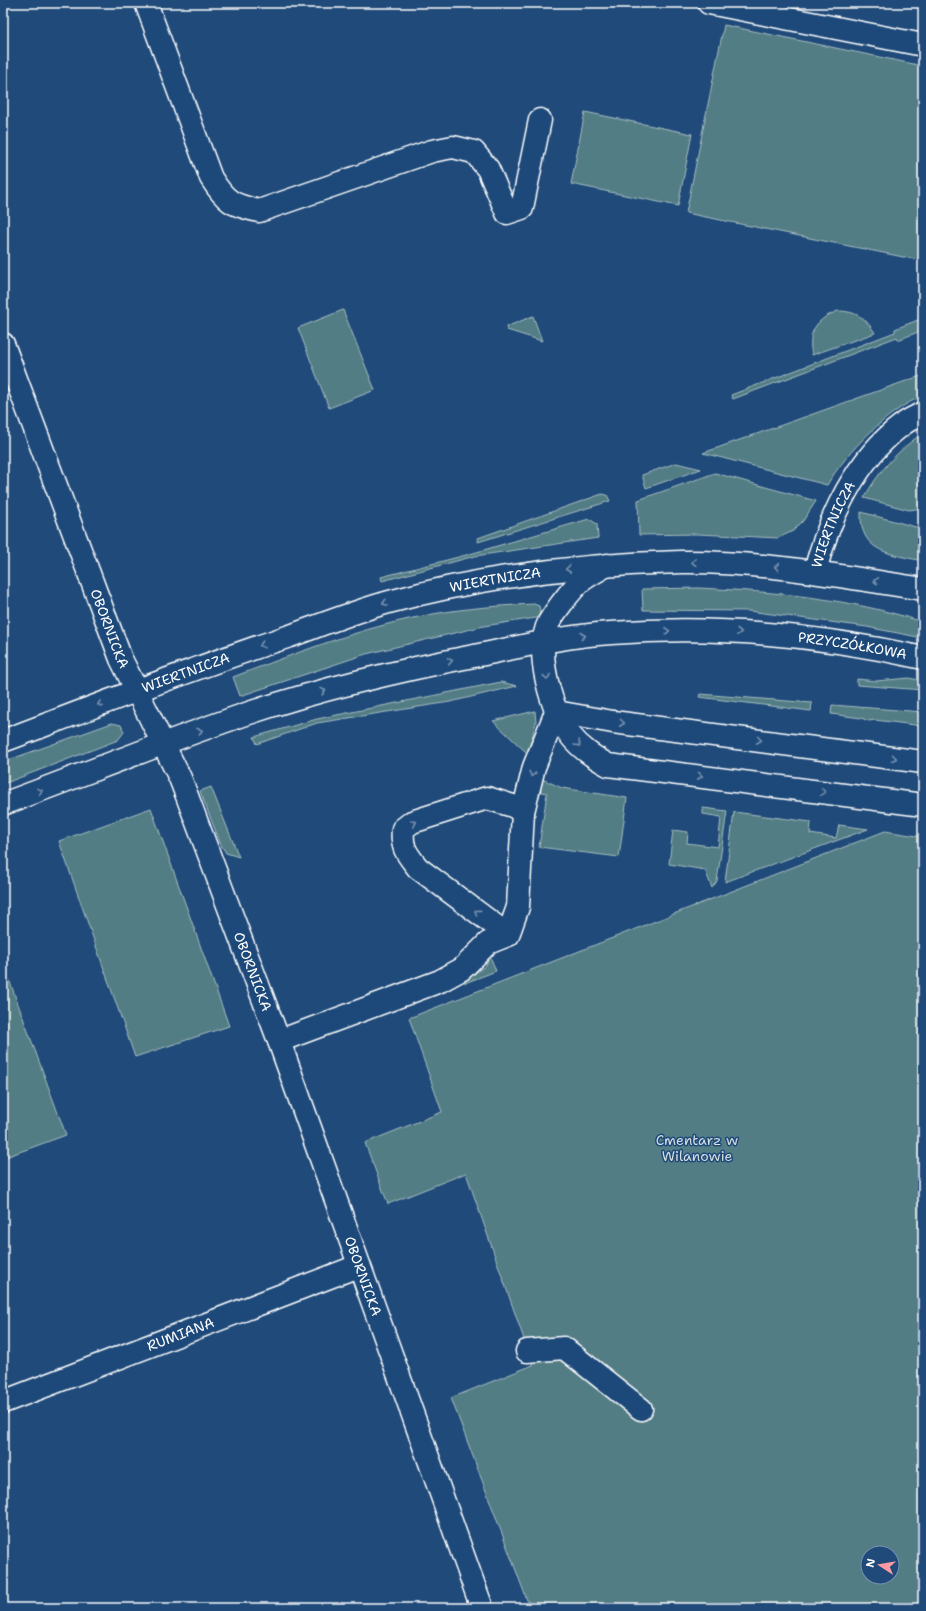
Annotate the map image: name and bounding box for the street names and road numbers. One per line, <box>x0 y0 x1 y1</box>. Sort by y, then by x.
street label: WIERTNICZA <box>807 478 859 570</box>
street label: WIERTNICZA <box>448 563 542 596</box>
street label: OBORNICKA <box>87 586 133 671</box>
street label: PRZYCZÓŁKOWA <box>797 628 909 663</box>
street label: WIERTNICZA <box>139 648 232 697</box>
street label: OBORNICKA <box>230 929 276 1014</box>
street label: OBORNICKA <box>341 1234 386 1319</box>
street label: RUMIANA <box>144 1313 217 1355</box>

